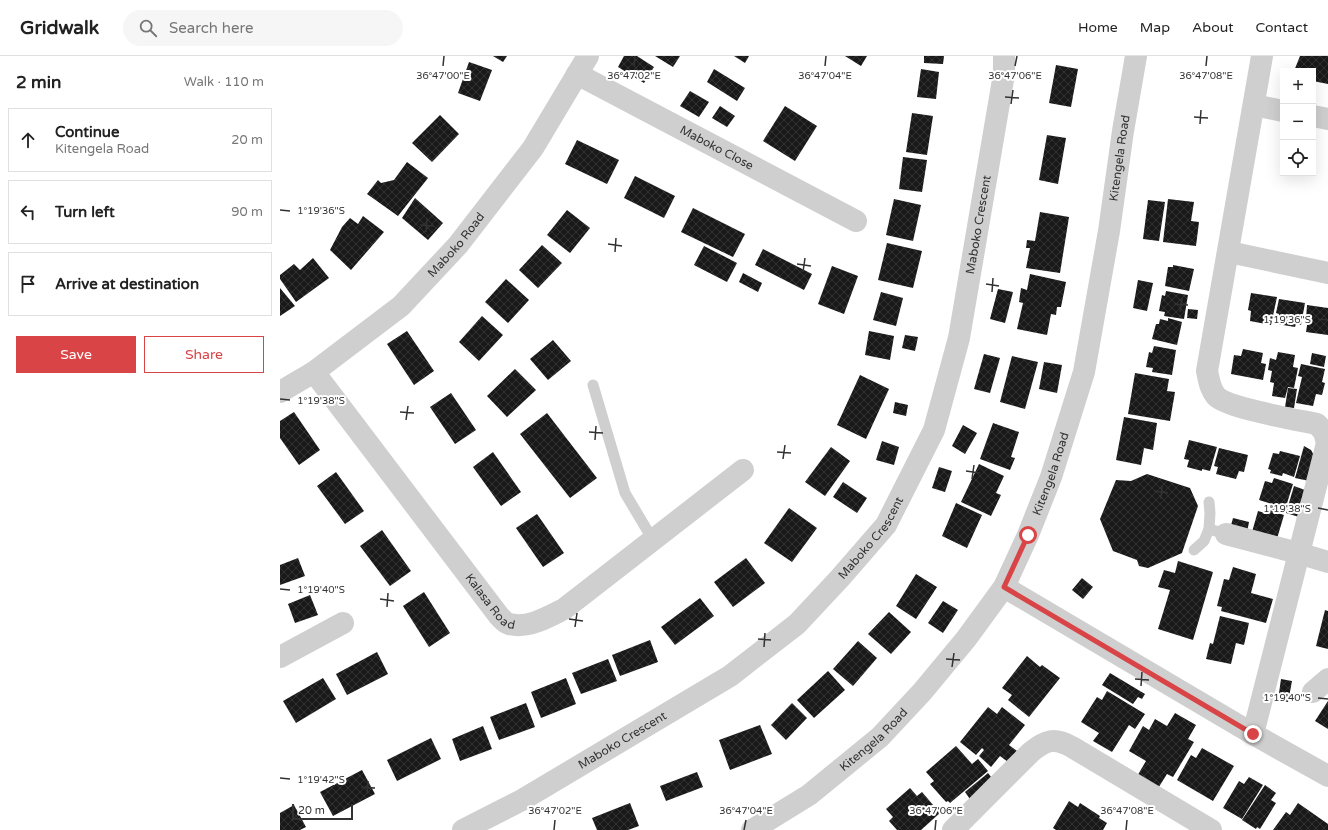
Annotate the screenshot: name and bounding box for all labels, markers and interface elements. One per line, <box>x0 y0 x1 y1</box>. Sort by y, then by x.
search box <box>123 10 403 46</box>
text: Gridwalk <box>20 17 99 39</box>
icon: search <box>137 17 159 39</box>
text: Search here <box>169 19 253 37</box>
text: Home <box>1078 19 1118 36</box>
text: Map <box>1140 19 1170 36</box>
text: About <box>1192 19 1234 36</box>
text: Contact <box>1256 19 1308 36</box>
map controls <box>1280 68 1316 176</box>
button: + <box>1280 68 1316 104</box>
text: 36°47'00"E <box>416 70 470 82</box>
text: 36°47'02"E <box>607 70 661 82</box>
text: 36°47'04"E <box>798 70 852 82</box>
text: 36°47'06"E <box>988 70 1042 82</box>
text: 36°47'08"E <box>1179 70 1233 82</box>
text: 2 min <box>16 72 61 93</box>
text: Walk · 110 m <box>184 74 264 90</box>
button: − <box>1280 104 1316 140</box>
street label: Kitengela Road <box>1106 114 1133 202</box>
text: Continue <box>55 123 119 141</box>
street label: Maboko Close <box>678 123 756 173</box>
icon: ahead <box>17 129 39 151</box>
text: 20 m <box>231 132 263 148</box>
button: locate <box>1280 140 1316 176</box>
text: Kitengela Road <box>55 141 149 157</box>
street label: Maboko Crescent <box>963 174 994 275</box>
icon: left <box>17 201 39 223</box>
text: Turn left <box>55 203 115 221</box>
text: 90 m <box>231 204 263 220</box>
text: 1°19'36"S <box>297 205 345 217</box>
street label: Maboko Road <box>425 210 487 280</box>
icon: arrive <box>17 273 39 295</box>
text: Arrive at destination <box>55 275 199 293</box>
text: 1°19'36"S <box>1263 314 1311 326</box>
button: Save <box>16 336 136 373</box>
button: Share <box>144 336 264 373</box>
text: 1°19'38"S <box>297 395 345 407</box>
street label: Kitengela Road <box>1030 431 1072 517</box>
street label: Maboko Crescent <box>835 494 906 582</box>
text: 1°19'38"S <box>1263 503 1311 515</box>
route start <box>1019 526 1037 544</box>
street label: Kalasa Road <box>462 571 516 632</box>
text: 1°19'40"S <box>297 584 345 596</box>
text: 1°19'40"S <box>1263 692 1311 704</box>
street label: Kitengela Road <box>837 705 910 774</box>
street label: Maboko Crescent <box>576 708 669 772</box>
route end <box>1244 725 1262 743</box>
text: 1°19'42"S <box>297 774 345 786</box>
scale bar <box>292 802 353 821</box>
text: 20 m <box>298 804 325 817</box>
text: 36°47'02"E <box>528 805 582 817</box>
text: 36°47'04"E <box>719 805 773 817</box>
text: 36°47'06"E <box>909 805 963 817</box>
text: 36°47'08"E <box>1100 805 1154 817</box>

